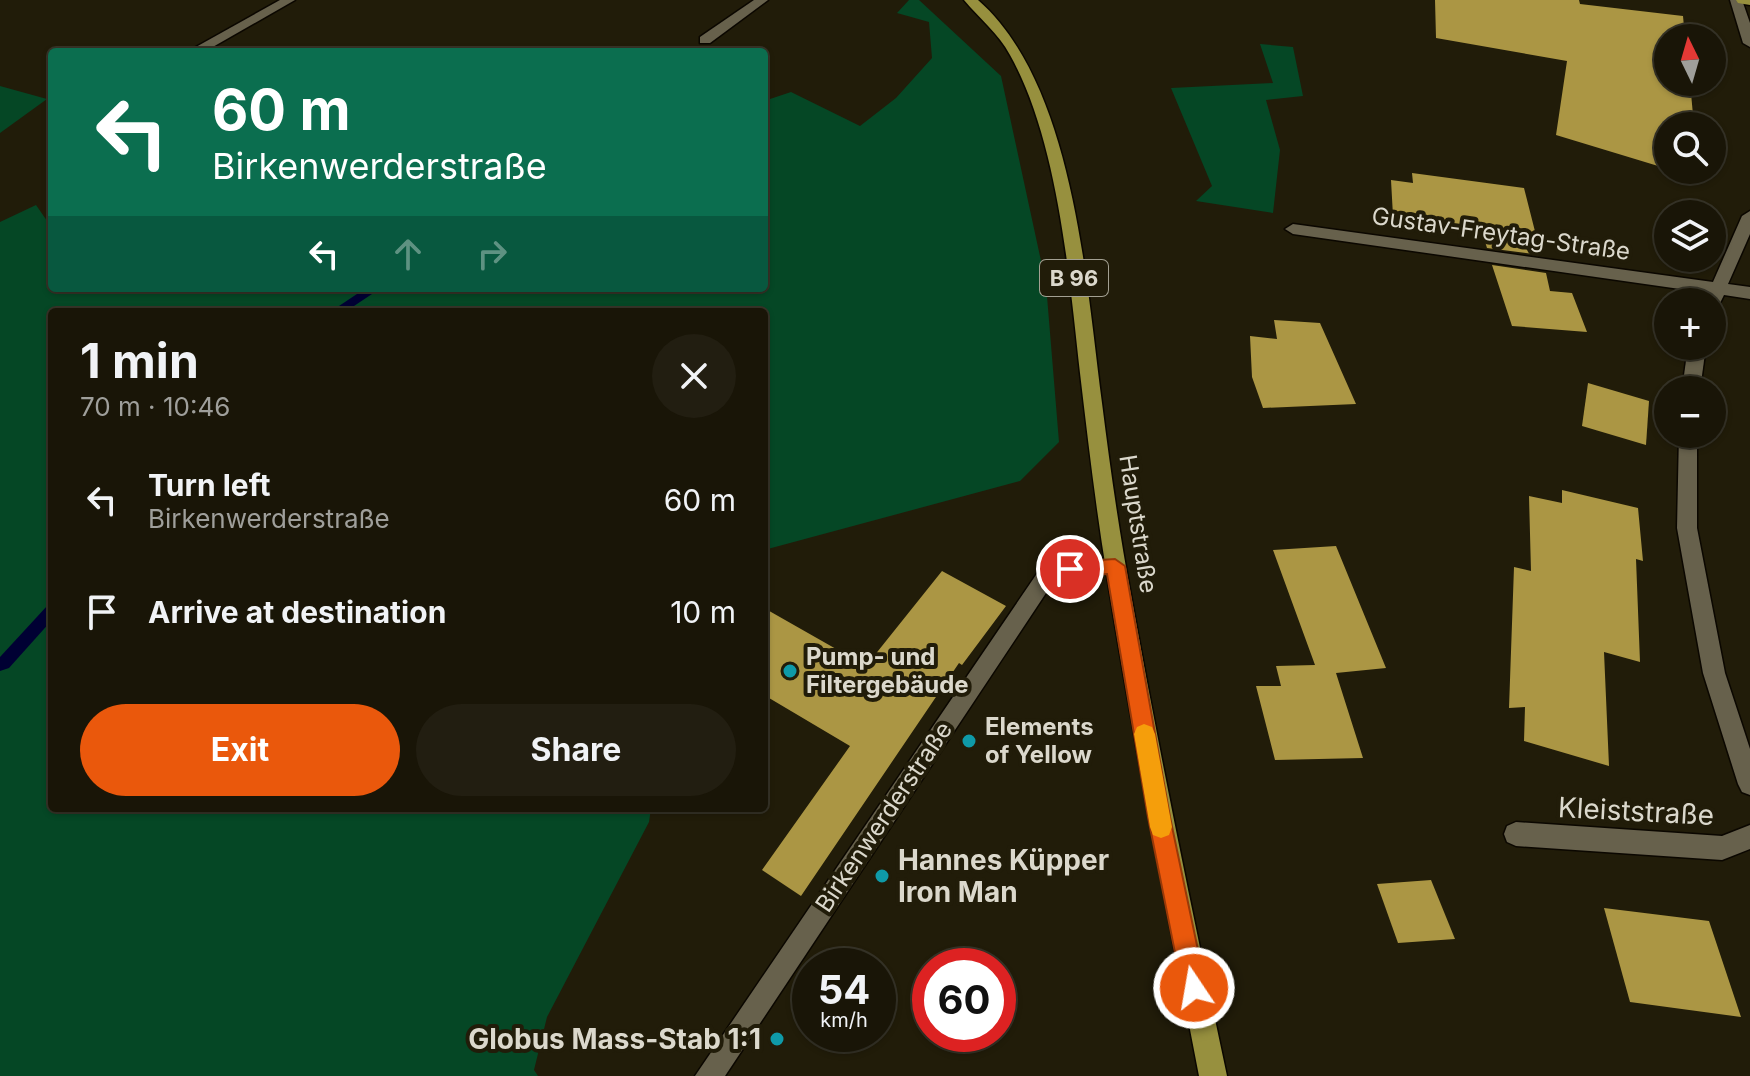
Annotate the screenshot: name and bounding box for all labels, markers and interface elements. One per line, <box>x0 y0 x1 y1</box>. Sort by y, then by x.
north arrow <box>1654 24 1726 96</box>
map controls <box>1654 24 1726 448</box>
text: 60 m <box>212 76 351 144</box>
icon: left <box>80 80 184 184</box>
button: search <box>1654 112 1726 184</box>
text: Birkenwerderstraße <box>212 144 547 188</box>
button: layers <box>1654 200 1726 272</box>
street label: Gustav-Freytag-Straße <box>1370 201 1632 266</box>
icon: left <box>302 232 346 276</box>
icon: ahead <box>386 232 430 276</box>
icon: right <box>470 232 514 276</box>
road number: B 96 <box>1040 260 1108 296</box>
button: + <box>1654 288 1726 360</box>
text: 1 min <box>80 331 199 390</box>
button: close <box>652 334 736 418</box>
button: − <box>1654 376 1726 448</box>
text: 70 m · 10:46 <box>80 391 230 422</box>
street label: Hauptstraße <box>1113 453 1164 595</box>
text: Turn left <box>148 467 270 503</box>
icon: left <box>80 478 124 522</box>
text: 60 m <box>664 482 736 518</box>
text: Birkenwerderstraße <box>148 503 390 534</box>
pin <box>1036 535 1104 603</box>
icon: arrive <box>1048 547 1092 591</box>
icon: arrive <box>80 590 124 634</box>
text: Arrive at destination <box>148 594 446 630</box>
text: 10 m <box>670 594 736 630</box>
place label: Pump- und Filtergebäude <box>806 642 969 699</box>
marker: Pump- und Filtergebäude <box>781 662 799 680</box>
button: Exit <box>80 704 400 796</box>
button: Share <box>416 704 736 796</box>
place label: Elements of Yellow <box>985 712 1094 769</box>
street label: Birkenwerderstraße <box>809 716 958 917</box>
marker: Elements of Yellow <box>960 732 978 750</box>
street label: Kleiststraße <box>1557 790 1715 832</box>
place label: Hannes Küpper Iron Man <box>898 843 1109 909</box>
marker: Hannes Küpper Iron Man <box>873 867 891 885</box>
position arrow <box>1152 946 1236 1030</box>
speed limit sign: 60 <box>912 948 1016 1052</box>
text: 54 <box>818 965 870 1014</box>
text: km/h <box>820 1008 868 1032</box>
place label: Globus Mass-Stab 1:1 <box>468 1022 761 1056</box>
marker: Globus Mass-Stab 1:1 <box>768 1030 786 1048</box>

